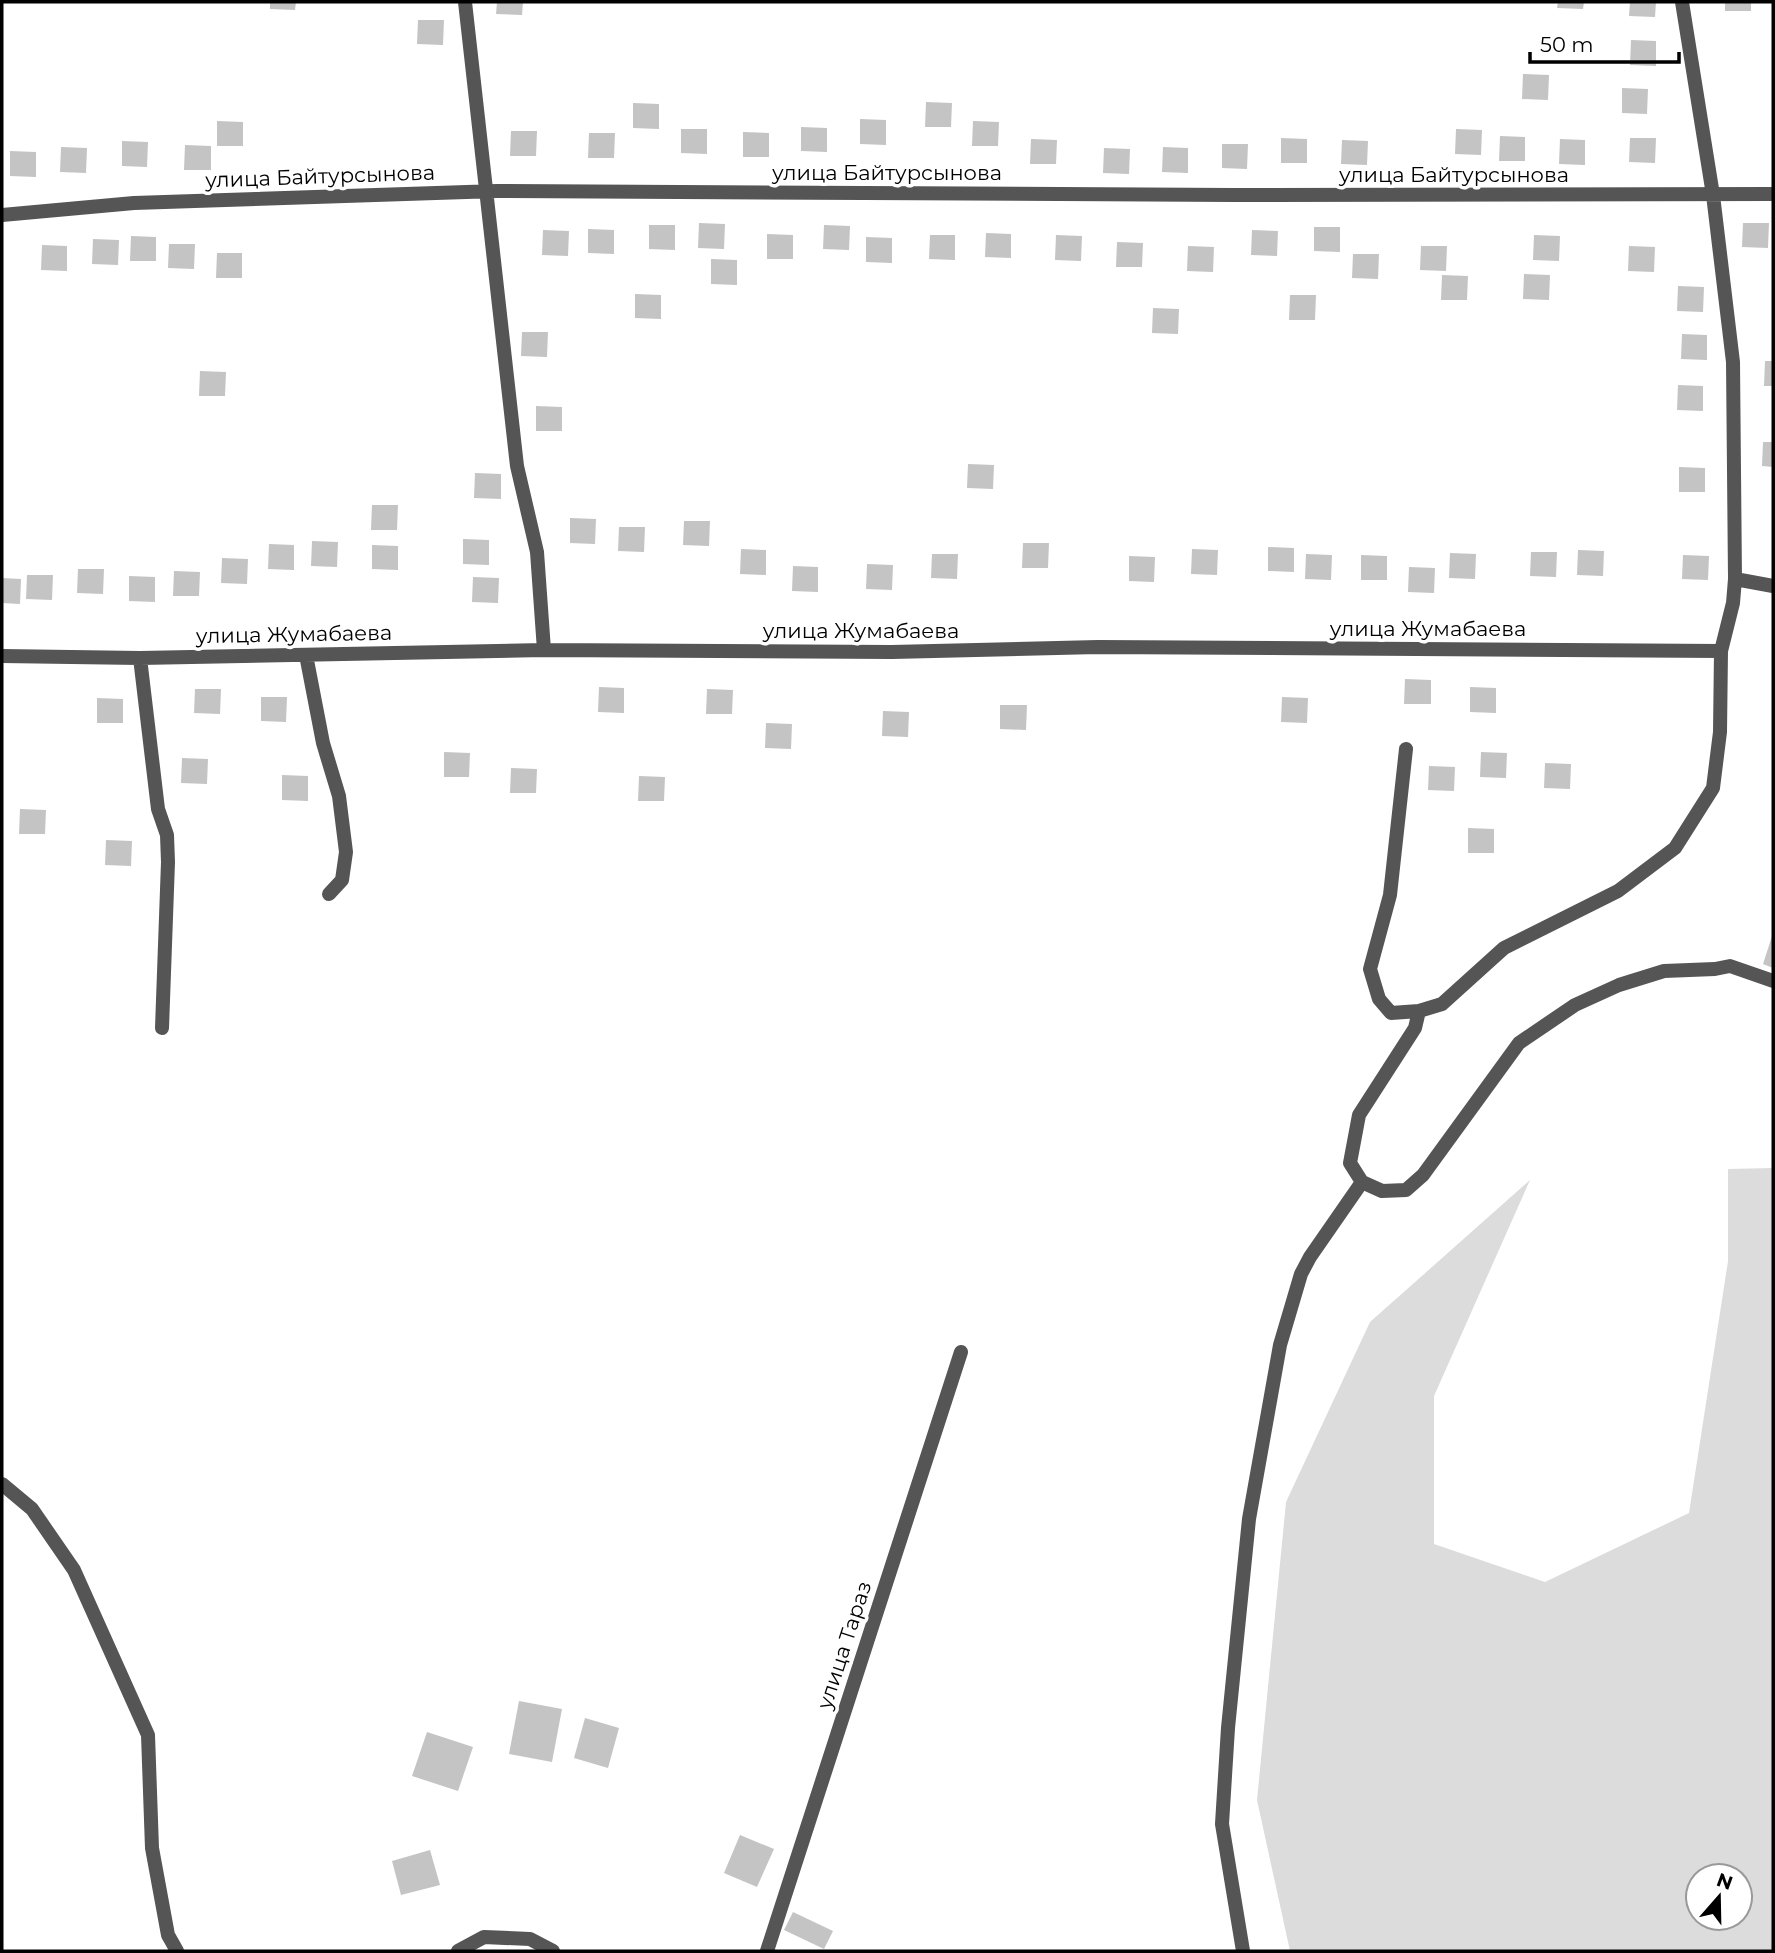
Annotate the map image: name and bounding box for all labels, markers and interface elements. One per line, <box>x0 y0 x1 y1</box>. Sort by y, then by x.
scale bar <box>1530 21 1679 65</box>
text: 50 m <box>1540 32 1594 57</box>
street label: улица Байтурсынова <box>204 159 435 193</box>
street label: улица Байтурсынова <box>771 160 1002 185</box>
street label: улица Байтурсынова <box>1338 162 1569 187</box>
street label: улица Жумабаева <box>1329 616 1526 641</box>
street label: улица Жумабаева <box>762 618 959 643</box>
street label: улица Жумабаева <box>195 620 392 648</box>
street label: улица Тараз <box>811 1578 876 1713</box>
north arrow <box>1684 1862 1754 1932</box>
text: N <box>1713 1868 1736 1895</box>

